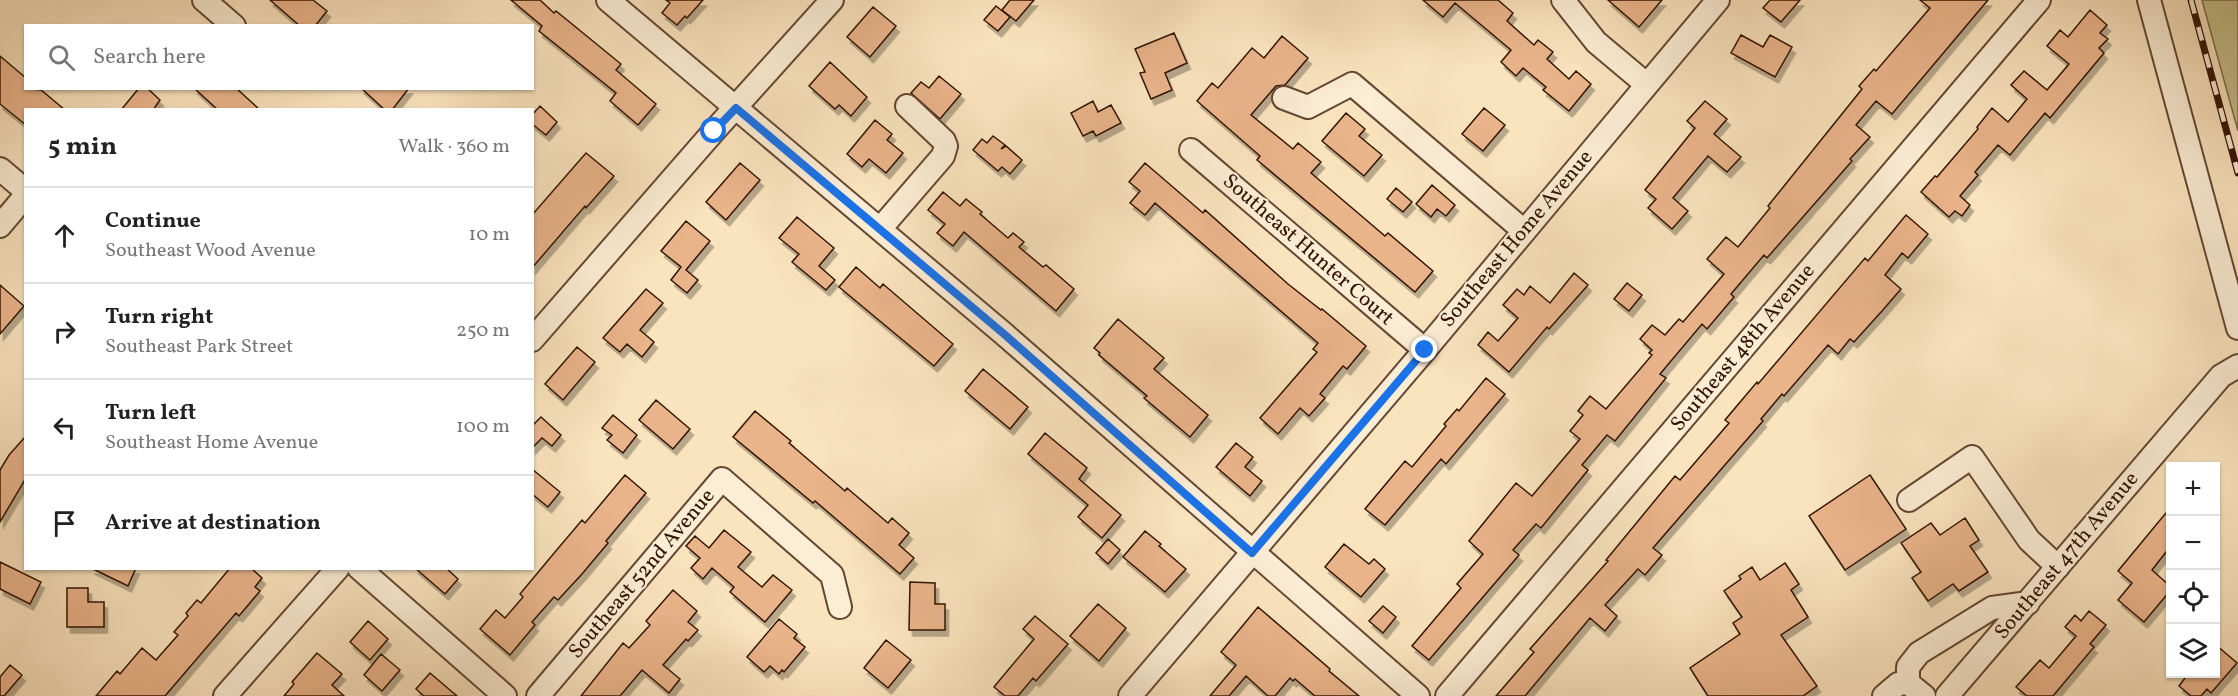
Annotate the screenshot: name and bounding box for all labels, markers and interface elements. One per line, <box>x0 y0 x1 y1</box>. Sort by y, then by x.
search box <box>24 24 534 90</box>
icon: search <box>45 41 78 74</box>
text: Search here <box>93 42 206 73</box>
route start <box>700 117 726 143</box>
text: 5 min <box>48 129 117 165</box>
text: Walk · 360 m <box>398 133 510 161</box>
street label: Southeast Home Avenue <box>1434 144 1600 334</box>
street label: Southeast Hunter Court <box>1216 167 1400 333</box>
text: Continue <box>105 206 201 237</box>
icon: ahead <box>48 219 81 252</box>
text: 10 m <box>469 221 510 249</box>
text: Southeast Wood Avenue <box>105 237 316 265</box>
street label: Southeast 48th Avenue <box>1664 258 1822 438</box>
text: Turn right <box>105 302 213 333</box>
icon: right <box>48 315 81 348</box>
text: 250 m <box>456 317 510 345</box>
text: Southeast Park Street <box>105 333 293 361</box>
route end <box>1411 336 1437 362</box>
text: Turn left <box>105 398 196 429</box>
icon: left <box>48 411 81 444</box>
text: 100 m <box>456 413 510 441</box>
text: Southeast Home Avenue <box>105 429 318 457</box>
map controls <box>2166 462 2220 678</box>
button: + <box>2166 462 2220 516</box>
street label: Southeast 47th Avenue <box>1988 466 2146 646</box>
street label: Southeast 52nd Avenue <box>562 483 722 665</box>
icon: arrive <box>48 507 81 540</box>
text: Arrive at destination <box>105 508 321 539</box>
button: − <box>2166 516 2220 570</box>
button: locate <box>2166 570 2220 624</box>
button: layers <box>2166 624 2220 678</box>

